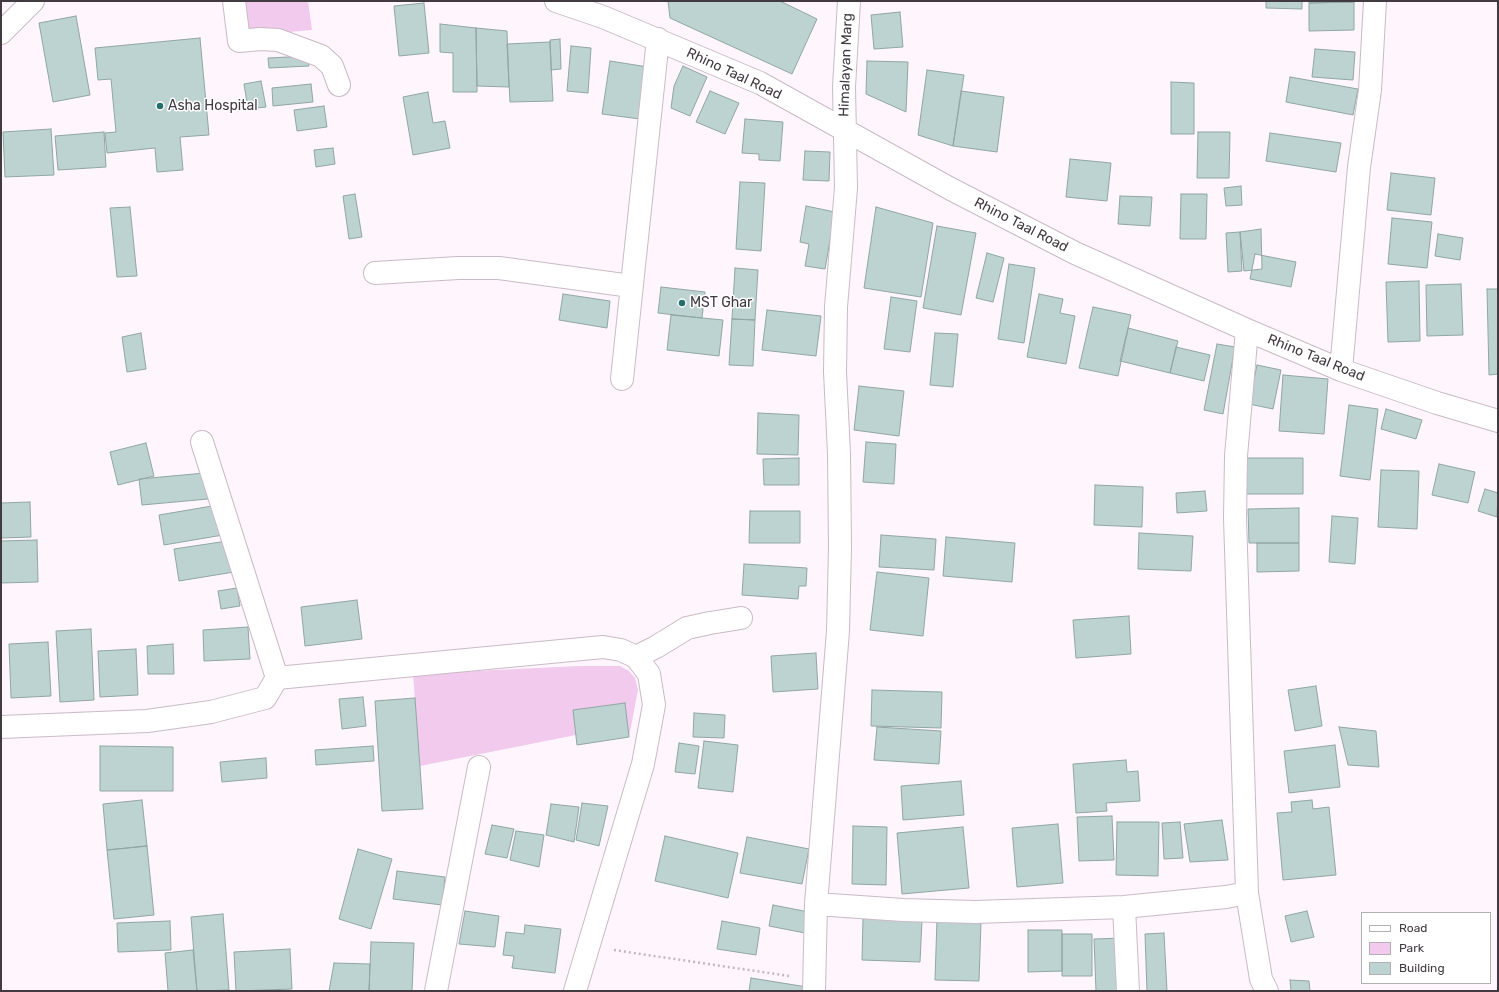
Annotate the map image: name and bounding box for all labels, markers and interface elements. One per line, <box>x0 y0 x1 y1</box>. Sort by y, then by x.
street label: Himalayan Marg <box>836 13 856 117</box>
street label: Rhino Taal Road <box>684 45 784 103</box>
place label: Asha Hospital <box>168 98 258 114</box>
marker: Asha Hospital <box>155 101 165 111</box>
street label: Rhino Taal Road <box>971 194 1071 256</box>
place label: MST Ghar <box>690 295 752 311</box>
marker: MST Ghar <box>677 298 687 308</box>
street label: Rhino Taal Road <box>1265 331 1367 385</box>
legend <box>1361 912 1491 984</box>
text: Road <box>1399 921 1427 935</box>
text: Park <box>1399 941 1424 955</box>
text: Building <box>1399 961 1445 975</box>

